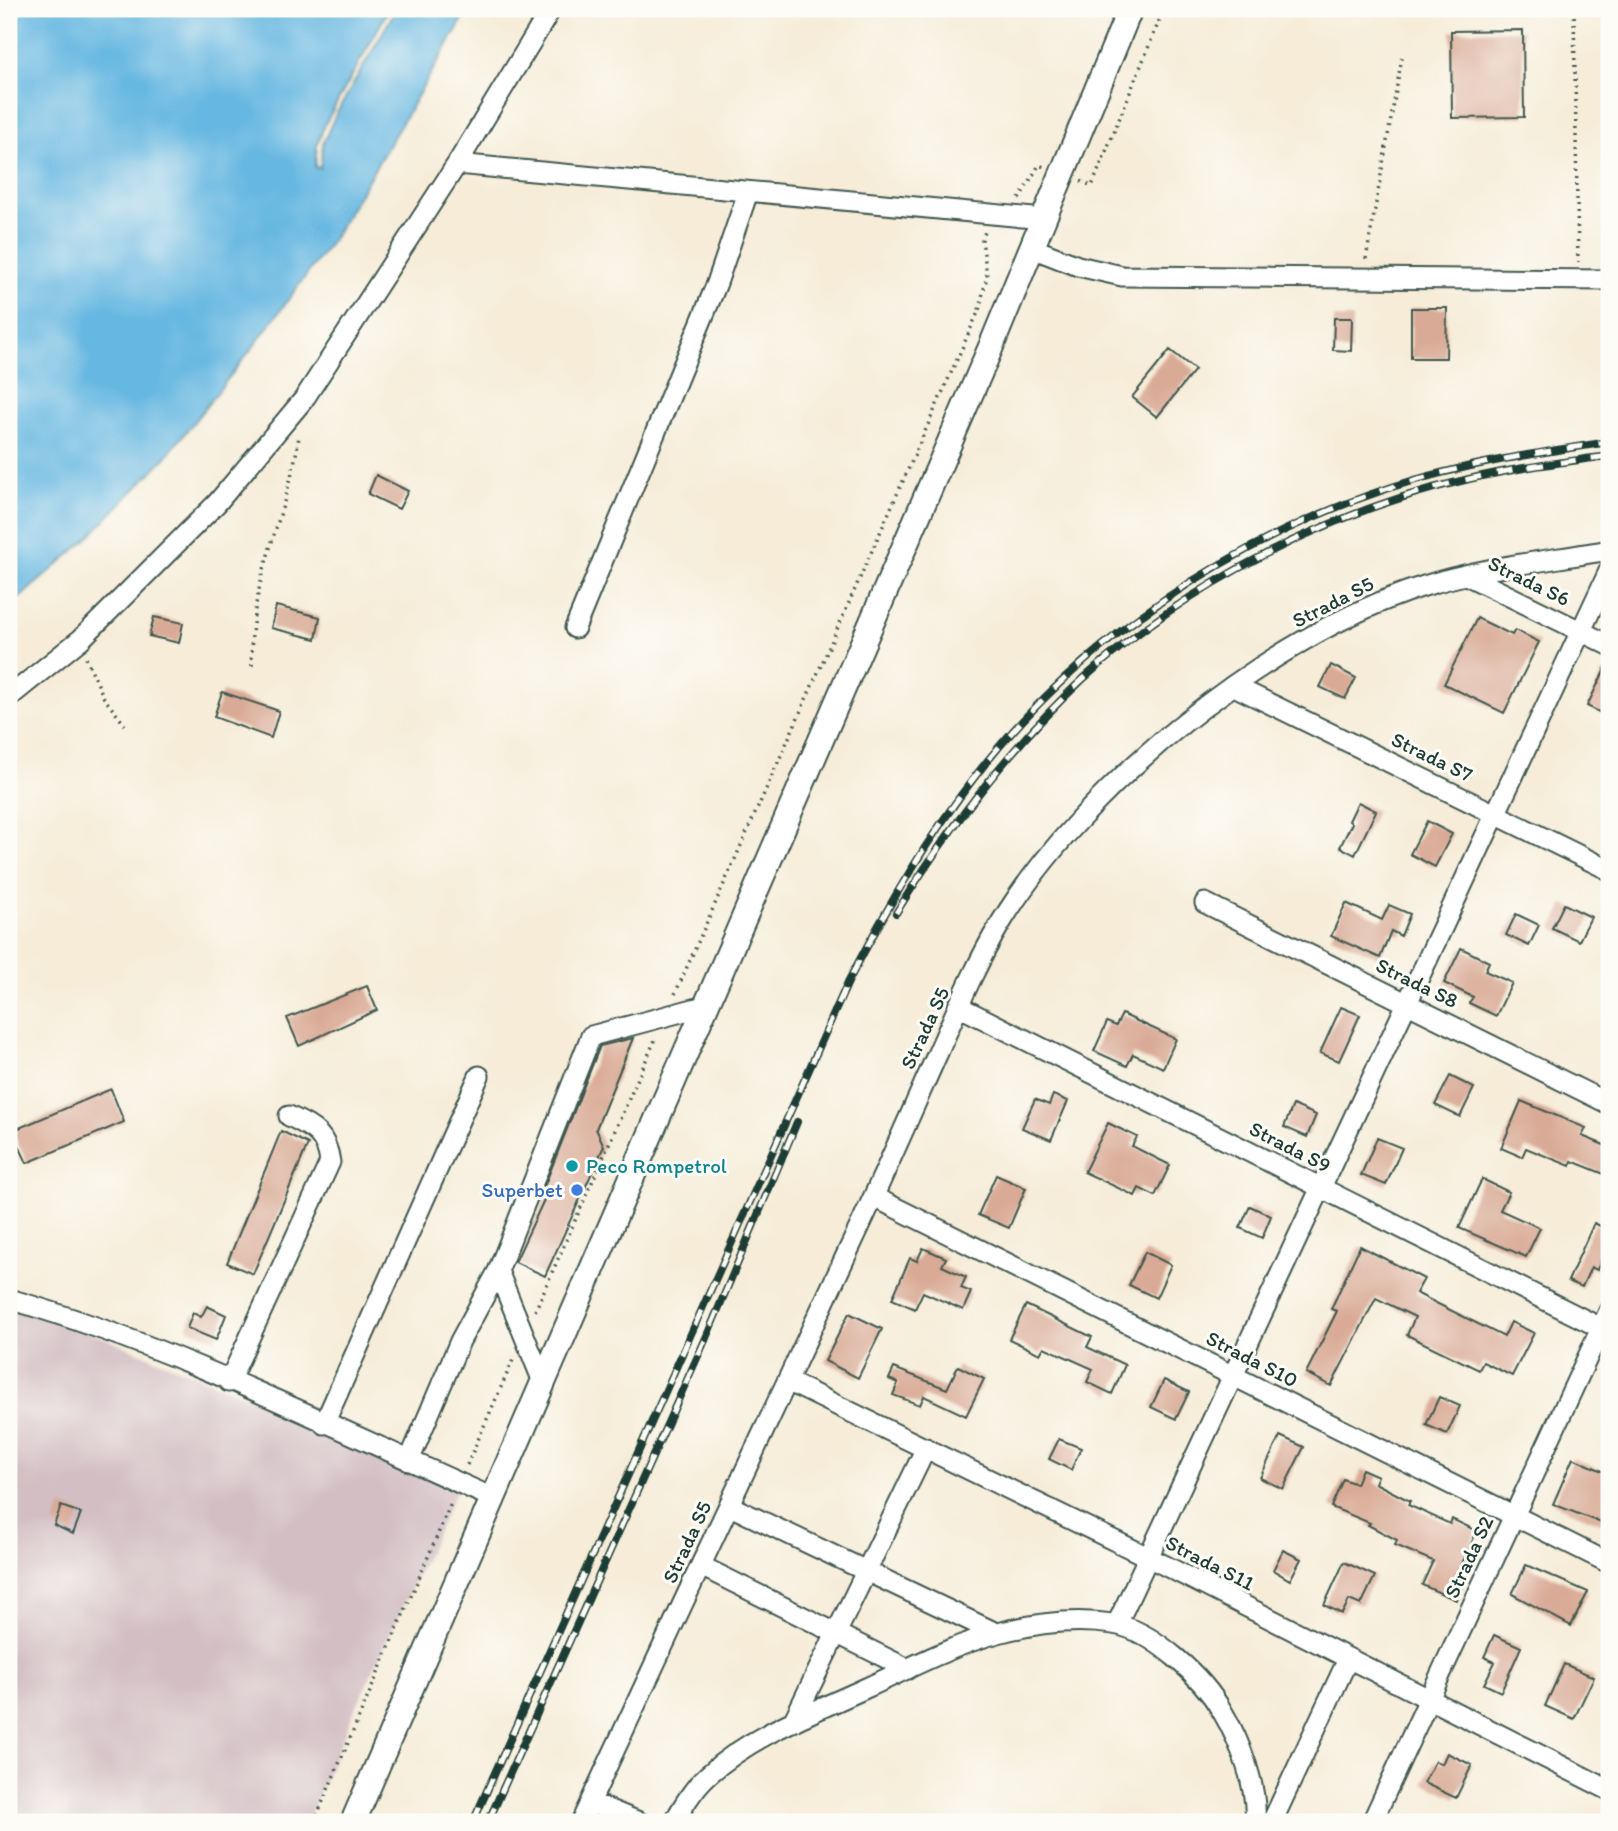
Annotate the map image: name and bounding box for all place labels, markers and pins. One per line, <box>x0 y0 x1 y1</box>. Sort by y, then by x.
place label: Peco Rompetrol <box>586 1153 727 1178</box>
marker: Peco Rompetrol <box>564 1158 580 1174</box>
place label: Superbet <box>482 1177 563 1202</box>
marker: Superbet <box>569 1182 585 1198</box>

